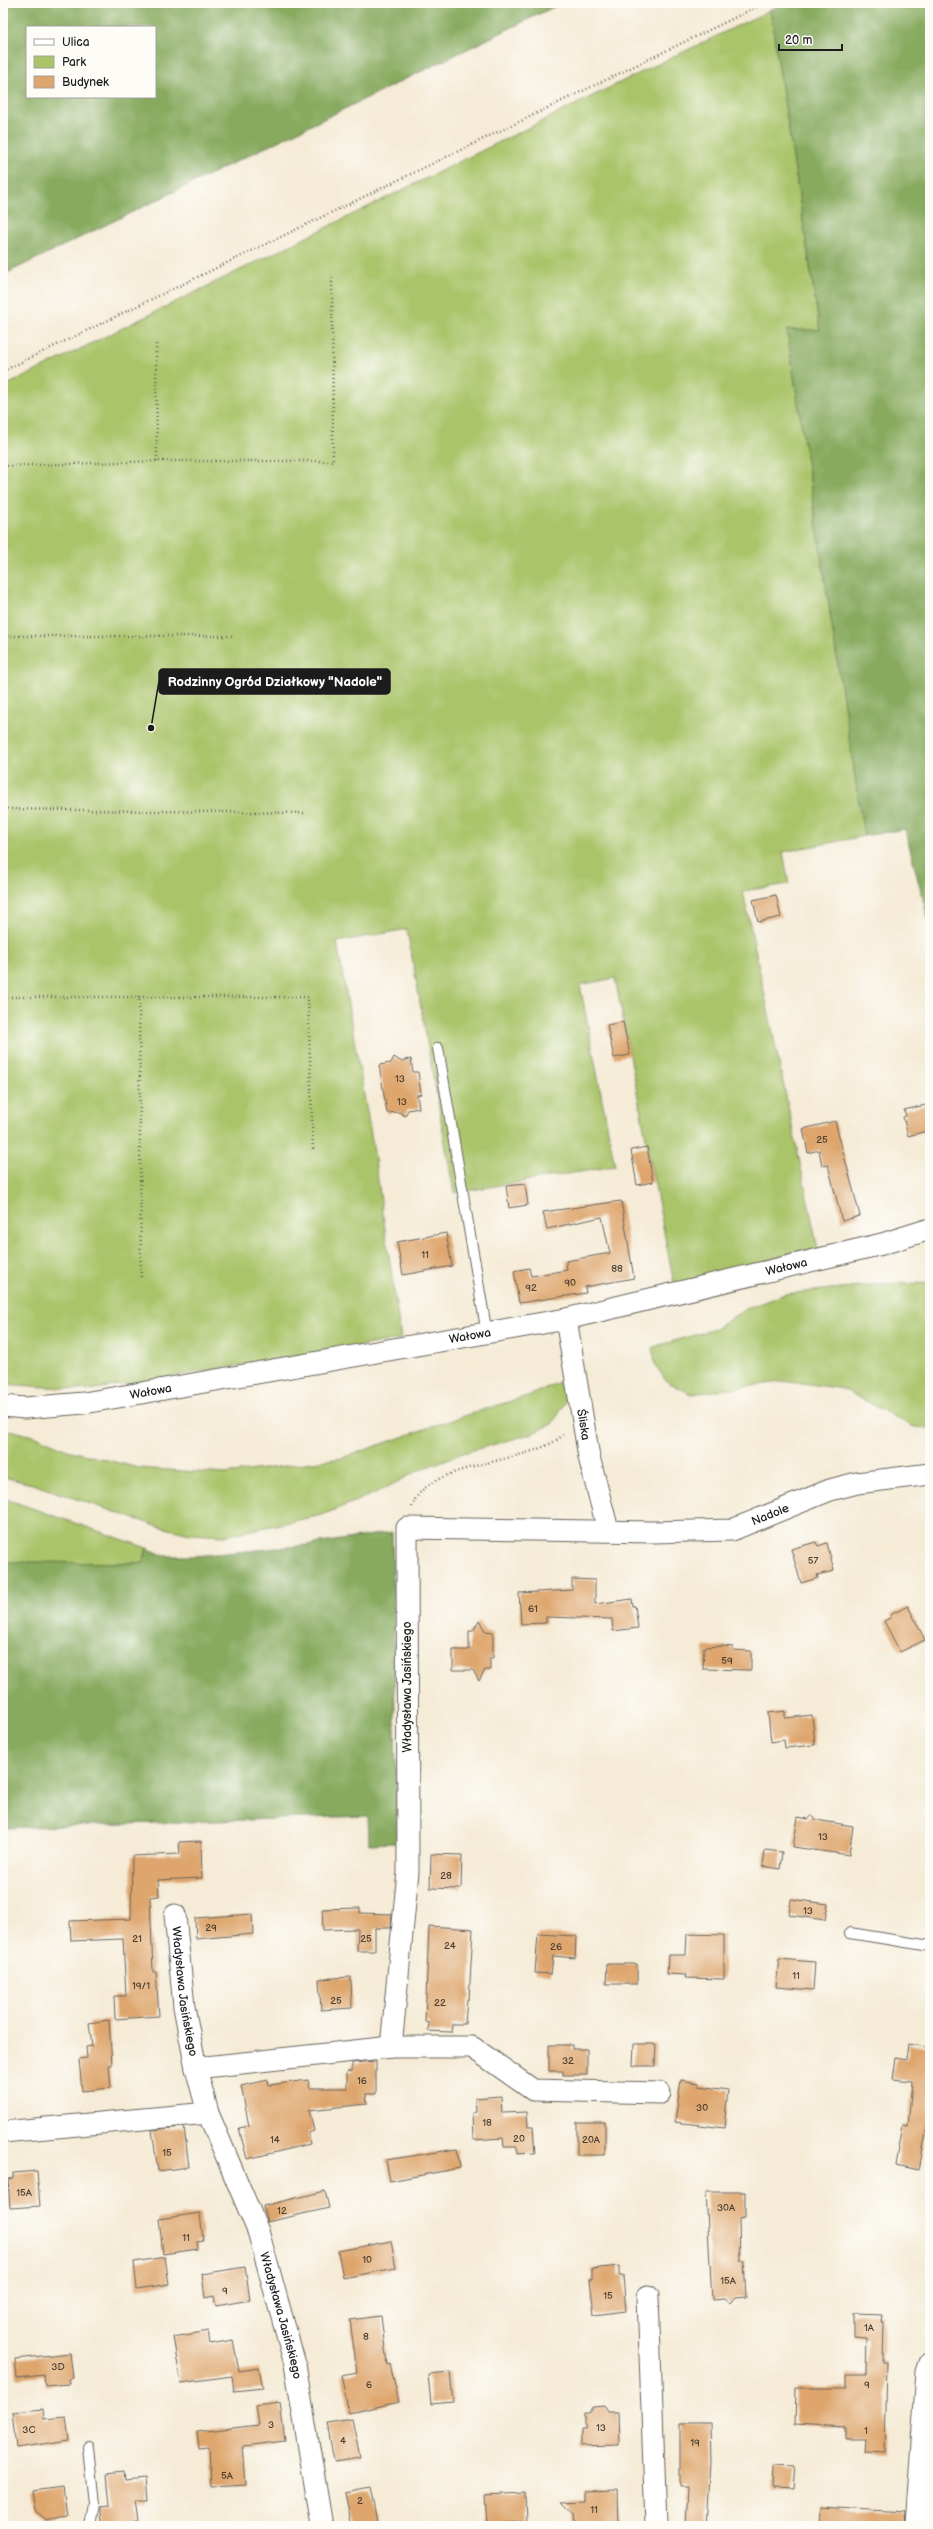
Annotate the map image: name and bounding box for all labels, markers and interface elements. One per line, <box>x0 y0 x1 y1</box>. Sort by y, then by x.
legend <box>26 26 156 98</box>
scale bar <box>779 26 842 52</box>
text: 20 m <box>785 33 812 48</box>
text: Ulica <box>62 35 90 50</box>
text: Park <box>62 55 86 70</box>
text: Budynek <box>62 75 109 90</box>
callout: Rodzinny Ogród Działkowy "Nadole" <box>159 669 390 694</box>
text: Rodzinny Ogród Działkowy "Nadole" <box>168 674 383 690</box>
house number: 13 <box>395 1073 405 1085</box>
house number: 13 <box>397 1096 407 1108</box>
house number: 25 <box>816 1134 828 1146</box>
house number: 11 <box>421 1249 429 1261</box>
street label: Wałowa <box>764 1255 809 1279</box>
house number: 88 <box>611 1263 623 1275</box>
house number: 90 <box>564 1277 576 1289</box>
house number: 92 <box>525 1282 537 1294</box>
street label: Wałowa <box>448 1325 492 1347</box>
street label: Wałowa <box>129 1381 173 1403</box>
street label: Śliska <box>573 1408 593 1441</box>
street label: Nadole <box>749 1501 791 1529</box>
house number: 57 <box>808 1555 818 1567</box>
house number: 61 <box>528 1603 538 1615</box>
street label: Władysława Jasińskiego <box>400 1621 415 1752</box>
house number: 59 <box>721 1655 733 1667</box>
house number: 13 <box>818 1831 828 1843</box>
house number: 28 <box>440 1870 452 1882</box>
house number: 13 <box>803 1905 813 1917</box>
house number: 29 <box>205 1922 217 1934</box>
street label: Władysława Jasińskiego <box>168 1926 201 2058</box>
house number: 21 <box>132 1933 142 1945</box>
house number: 25 <box>360 1933 372 1945</box>
house number: 24 <box>444 1940 456 1952</box>
house number: 26 <box>550 1941 562 1953</box>
house number: 11 <box>792 1970 800 1982</box>
house number: 19/1 <box>132 1980 150 1992</box>
house number: 25 <box>330 1995 342 2007</box>
house number: 22 <box>434 1997 446 2009</box>
house number: 32 <box>562 2055 574 2067</box>
house number: 16 <box>357 2075 367 2087</box>
house number: 30 <box>696 2102 708 2114</box>
house number: 18 <box>482 2117 492 2129</box>
house number: 20 <box>513 2133 525 2145</box>
house number: 14 <box>270 2134 280 2146</box>
house number: 20A <box>582 2134 601 2146</box>
house number: 15 <box>162 2147 172 2159</box>
house number: 15A <box>16 2187 33 2199</box>
house number: 30A <box>717 2202 736 2214</box>
house number: 12 <box>277 2205 287 2217</box>
house number: 11 <box>182 2232 190 2244</box>
street label: Władysława Jasińskiego <box>256 2250 304 2380</box>
house number: 10 <box>362 2254 372 2266</box>
house number: 15A <box>720 2275 737 2287</box>
house number: 9 <box>222 2285 228 2297</box>
house number: 15 <box>603 2290 613 2302</box>
house number: 1A <box>864 2322 875 2334</box>
house number: 8 <box>363 2331 369 2343</box>
house number: 3D <box>51 2361 65 2373</box>
house number: 6 <box>366 2379 372 2391</box>
house number: 9 <box>864 2379 870 2391</box>
house number: 3 <box>268 2419 274 2431</box>
house number: 13 <box>596 2422 606 2434</box>
house number: 3C <box>22 2424 36 2436</box>
house number: 1 <box>864 2425 868 2437</box>
house number: 4 <box>340 2435 346 2447</box>
house number: 19 <box>690 2437 700 2449</box>
house number: 5A <box>221 2470 234 2482</box>
house number: 2 <box>357 2495 363 2507</box>
house number: 11 <box>590 2504 598 2516</box>

